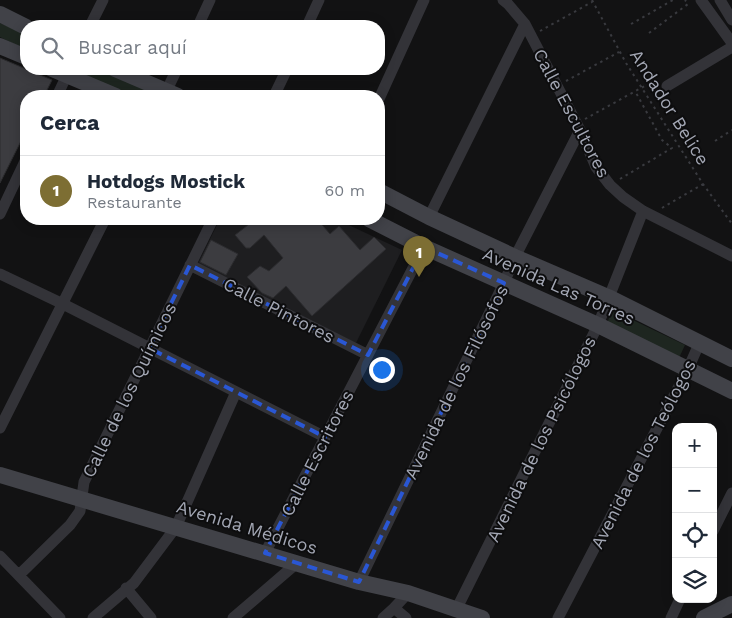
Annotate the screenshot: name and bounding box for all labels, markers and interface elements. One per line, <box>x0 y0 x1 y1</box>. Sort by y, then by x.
search box <box>20 20 385 75</box>
icon: search <box>38 34 66 62</box>
text: Buscar aquí <box>78 36 187 59</box>
street label: Calle Escultores <box>529 45 615 181</box>
street label: Andador Belice <box>626 45 714 169</box>
text: Cerca <box>40 110 99 135</box>
text: Hotdogs Mostick <box>87 170 245 193</box>
text: 1 <box>53 181 59 200</box>
text: 60 m <box>325 181 365 200</box>
text: Restaurante <box>87 193 182 212</box>
pin: 1 <box>403 236 435 277</box>
street label: Avenida Las Torres <box>480 243 638 329</box>
street label: Calle Pintores <box>220 273 338 347</box>
street label: Avenida de los Filósofos <box>400 282 512 482</box>
street label: Calle de los Químicos <box>78 299 180 481</box>
street label: Avenida de los Psicólogos <box>482 333 600 545</box>
street label: Avenida de los Teólogos <box>586 356 700 552</box>
your location <box>369 357 395 383</box>
street label: Calle Escritores <box>276 387 358 519</box>
map controls <box>672 423 717 603</box>
button: + <box>672 423 717 468</box>
button: − <box>672 468 717 513</box>
street label: Avenida Médicos <box>174 496 320 558</box>
button: locate <box>672 513 717 558</box>
button: layers <box>672 558 717 603</box>

